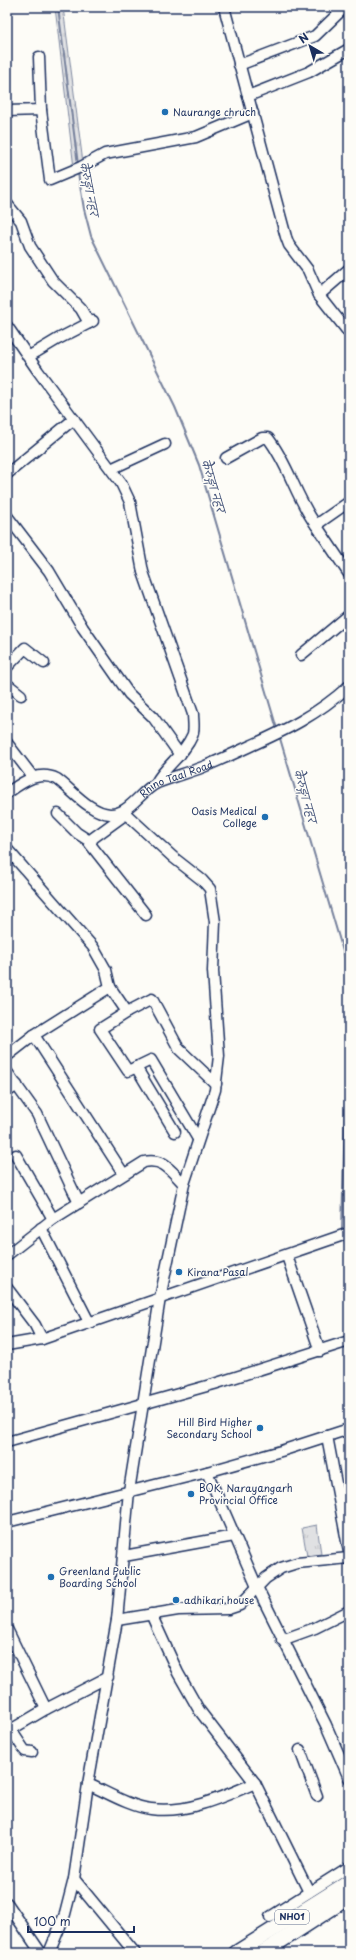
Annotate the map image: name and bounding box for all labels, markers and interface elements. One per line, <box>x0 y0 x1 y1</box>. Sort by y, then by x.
north arrow <box>290 26 330 66</box>
text: N <box>295 28 312 47</box>
place label: Naurange chruch <box>173 104 256 119</box>
marker: Naurange chruch <box>160 107 170 117</box>
water label: केेरुङ्गा नहर <box>75 160 104 221</box>
water label: केेरुङ्गा नहर <box>196 457 230 518</box>
street label: Rhino Taal Road <box>136 756 215 800</box>
water label: केेरुङ्गा नहर <box>289 767 322 828</box>
place label: Oasis Medical College <box>191 803 258 830</box>
marker: Oasis Medical College <box>260 812 270 822</box>
place label: Kirana Pasal <box>187 1264 248 1279</box>
marker: Kirana Pasal <box>174 1267 184 1277</box>
place label: Hill Bird Higher Secondary School <box>166 1414 252 1442</box>
marker: Hill Bird Higher Secondary School <box>255 1423 265 1433</box>
place label: BOK, Narayangarh Provincial Office <box>199 1480 293 1507</box>
marker: BOK, Narayangarh Provincial Office <box>186 1489 196 1499</box>
place label: Greenland Public Boarding School <box>59 1563 141 1590</box>
marker: Greenland Public Boarding School <box>46 1572 56 1582</box>
place label: adhikari house <box>184 1592 255 1607</box>
marker: adhikari house <box>171 1595 181 1605</box>
scale bar <box>28 1908 134 1934</box>
road number: NH01 <box>275 1910 309 1924</box>
text: 100 m <box>34 1912 71 1930</box>

